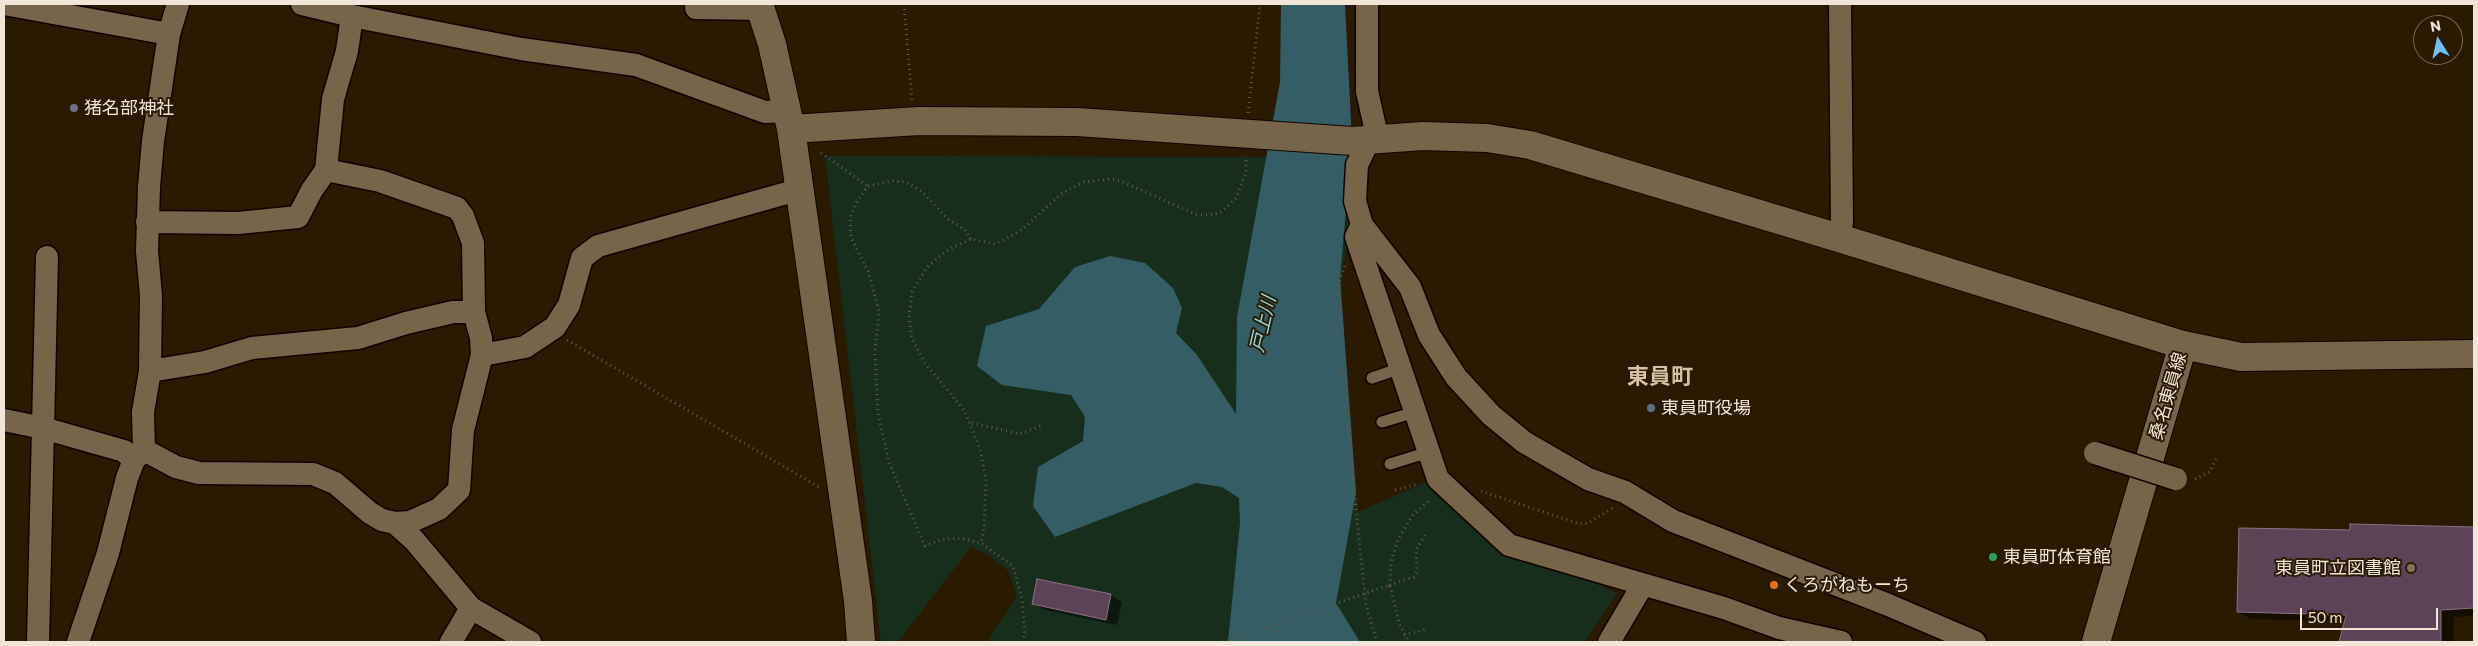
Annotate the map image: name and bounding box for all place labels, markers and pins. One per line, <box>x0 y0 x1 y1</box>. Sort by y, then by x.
place label: 猪名部神社 <box>84 97 174 119</box>
marker: 猪名部神社 <box>68 102 80 114</box>
place label: 東員町役場 <box>1661 397 1751 419</box>
marker: 東員町役場 <box>1645 402 1657 414</box>
place label: 東員町体育館 <box>2003 546 2111 568</box>
marker: 東員町体育館 <box>1987 551 1999 563</box>
place label: 東員町立図書館 <box>2275 557 2401 579</box>
marker: 東員町立図書館 <box>2405 562 2417 574</box>
place label: くろがねもーち <box>1784 574 1910 596</box>
marker: くろがねもーち <box>1768 579 1780 591</box>

